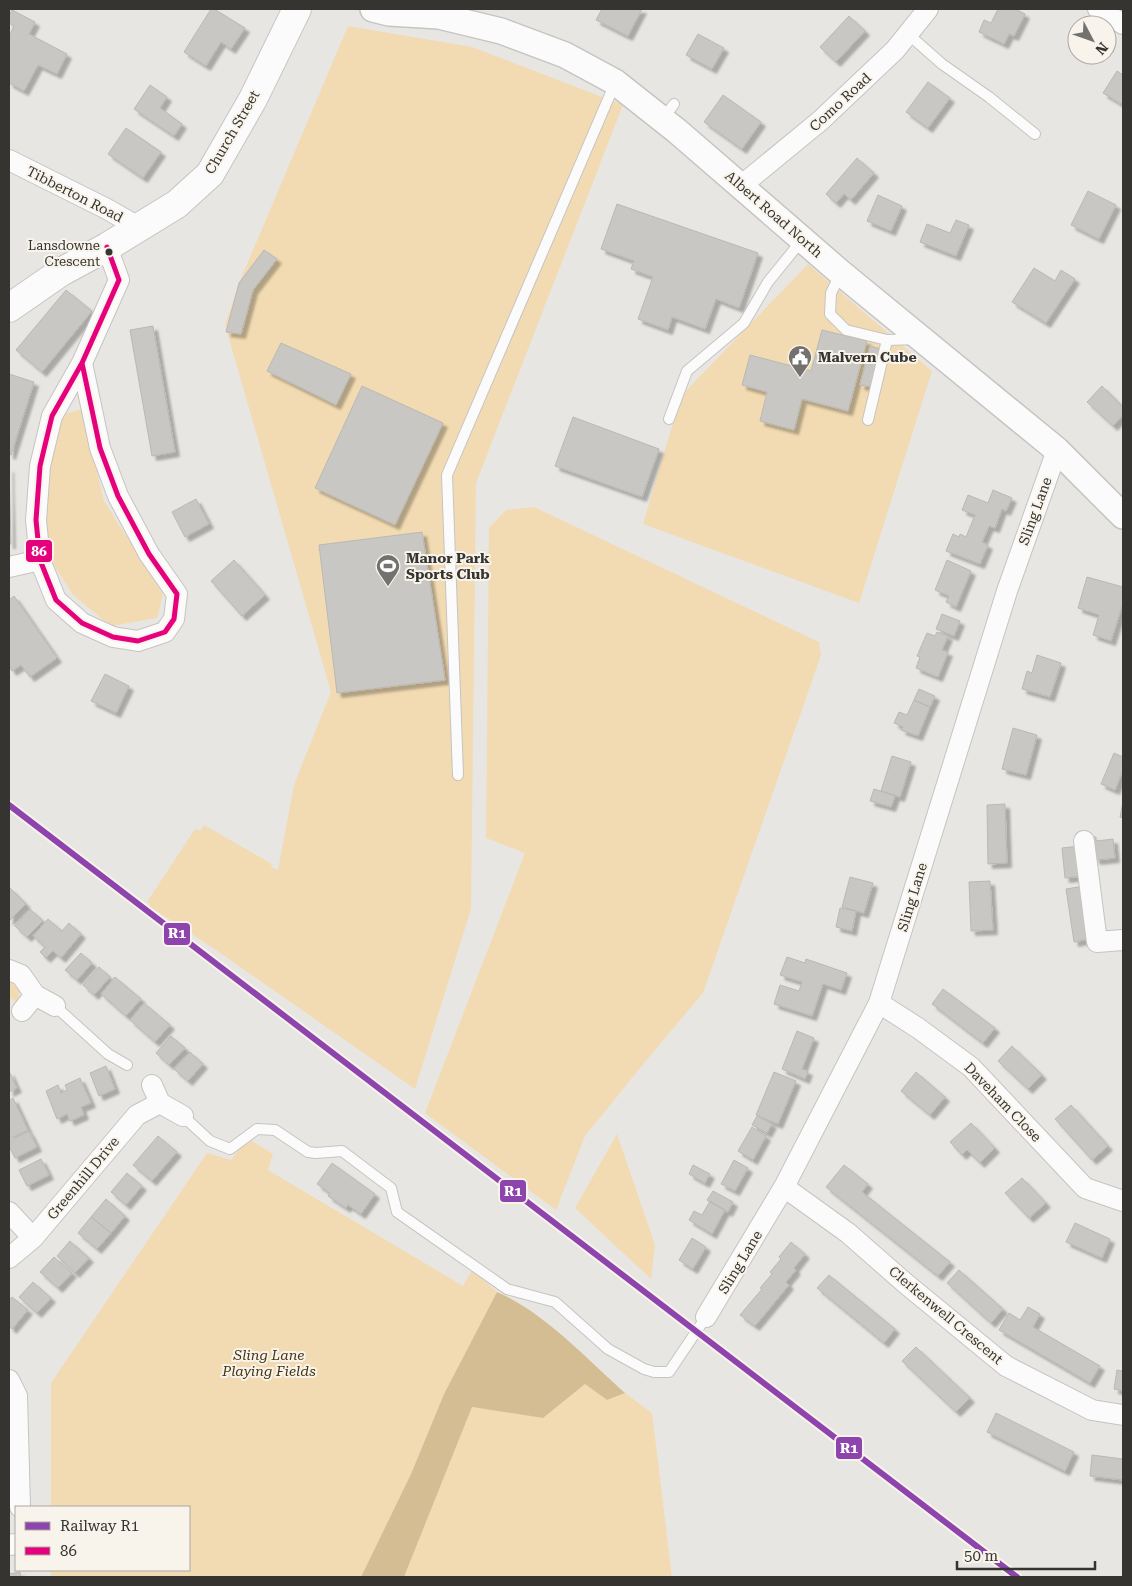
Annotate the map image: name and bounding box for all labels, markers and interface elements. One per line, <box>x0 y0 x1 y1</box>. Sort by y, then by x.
north arrow <box>1067 15 1117 65</box>
text: N <box>1092 39 1111 58</box>
street label: Como Road <box>806 70 874 134</box>
street label: Church Street <box>202 87 262 177</box>
street label: Tibberton Road <box>24 163 126 225</box>
street label: Albert Road North <box>722 167 826 261</box>
place label: Lansdowne Crescent <box>28 238 100 269</box>
marker: Lansdowne Crescent <box>104 247 114 257</box>
public building icon: Malvern Cube <box>787 344 813 378</box>
place label: Malvern Cube <box>818 349 917 365</box>
street label: Sling Lane <box>1015 475 1055 547</box>
line badge: 86 <box>25 539 53 563</box>
text: 86 <box>31 543 47 559</box>
place label: Manor Park Sports Club <box>406 550 490 582</box>
sports icon: Manor Park Sports Club <box>375 553 401 587</box>
street label: Sling Lane <box>894 860 930 933</box>
line badge: R1 <box>163 922 191 946</box>
text: R1 <box>168 925 186 941</box>
street label: Daveham Close <box>961 1059 1045 1145</box>
street label: Greenhill Drive <box>44 1133 122 1223</box>
line badge: R1 <box>499 1179 527 1203</box>
text: R1 <box>504 1183 522 1199</box>
street label: Sling Lane <box>715 1227 765 1297</box>
street label: Clerkenwell Crescent <box>886 1263 1006 1367</box>
park label: Sling Lane Playing Fields <box>221 1347 316 1379</box>
line badge: R1 <box>835 1436 863 1460</box>
text: R1 <box>840 1440 858 1456</box>
legend <box>15 1506 190 1571</box>
text: Railway R1 <box>60 1517 139 1535</box>
scale bar <box>957 1538 1094 1570</box>
text: 86 <box>60 1542 77 1560</box>
text: 50 m <box>964 1547 999 1565</box>

